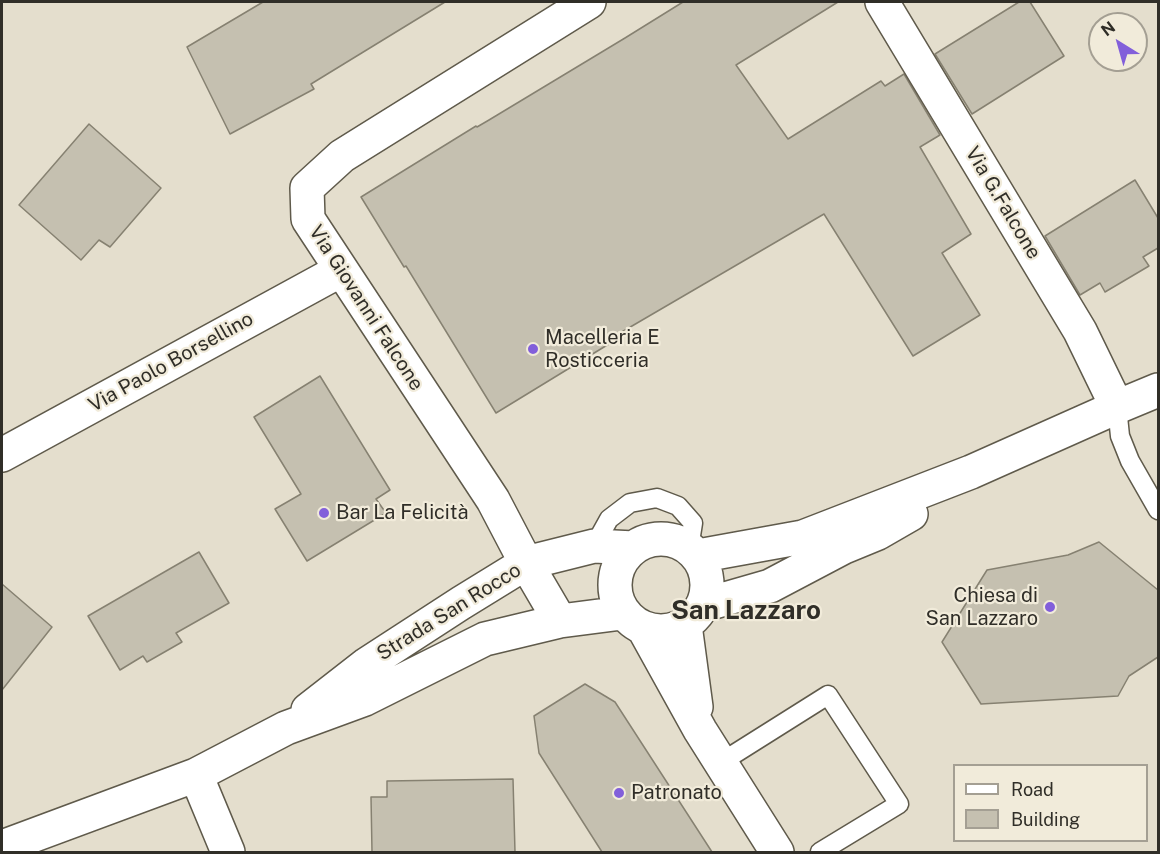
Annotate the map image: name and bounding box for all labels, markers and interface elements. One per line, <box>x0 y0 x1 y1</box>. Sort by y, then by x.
north arrow <box>1088 12 1148 72</box>
text: N <box>1097 17 1119 40</box>
street label: Via G.Falcone <box>960 142 1046 264</box>
street label: Via Giovanni Falcone <box>304 221 428 395</box>
street label: Via Paolo Borsellino <box>84 307 258 417</box>
place label: Macelleria E Rosticceria <box>545 326 660 373</box>
marker: Macelleria E Rosticceria <box>526 342 540 356</box>
place label: Bar La Felicità <box>336 501 469 525</box>
marker: Bar La Felicità <box>317 506 331 520</box>
street label: Strada San Rocco <box>373 558 525 666</box>
place label: Chiesa di San Lazzaro <box>925 584 1038 631</box>
district label: San Lazzaro <box>671 595 821 627</box>
marker: Chiesa di San Lazzaro <box>1043 600 1057 614</box>
legend <box>953 764 1148 842</box>
text: Road <box>1011 779 1054 800</box>
place label: Patronato <box>631 781 722 805</box>
marker: Patronato <box>612 786 626 800</box>
text: Building <box>1011 809 1080 830</box>

